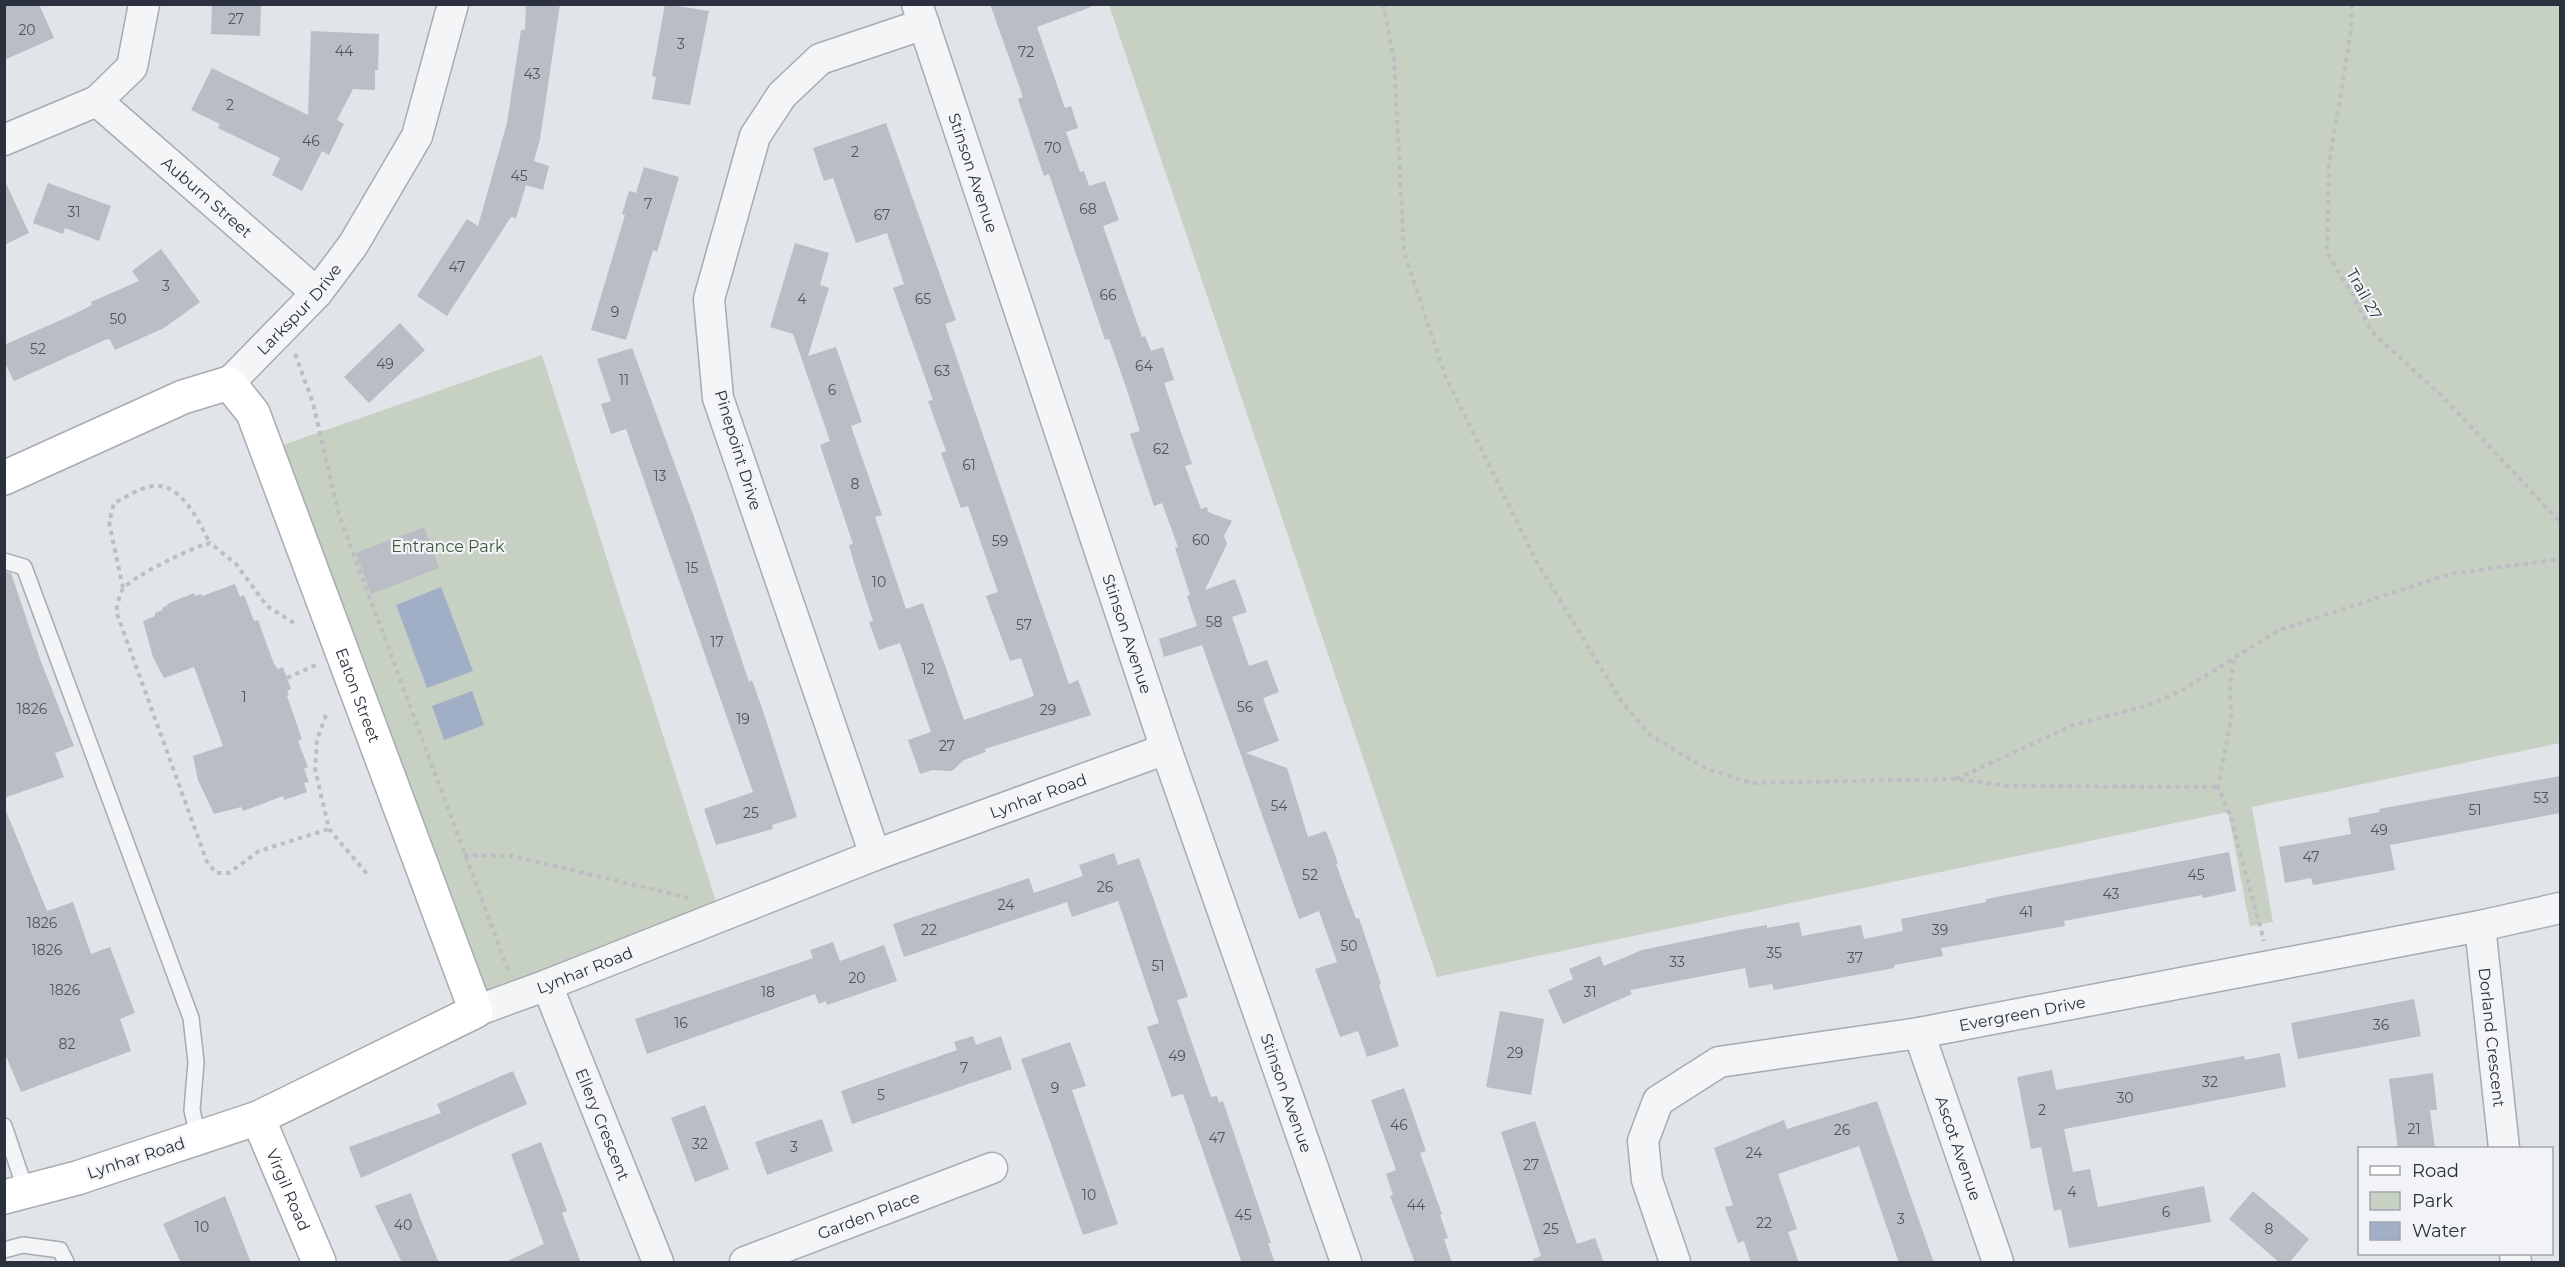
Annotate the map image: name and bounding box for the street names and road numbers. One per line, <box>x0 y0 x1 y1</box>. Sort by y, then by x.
street label: Stinson Avenue <box>945 111 1002 235</box>
street label: Auburn Street <box>158 153 256 242</box>
street label: Larkspur Drive <box>253 260 345 358</box>
street label: Trail 27 <box>2342 265 2386 323</box>
street label: Pinepoint Drive <box>711 388 765 512</box>
street label: Stinson Avenue <box>1099 572 1156 696</box>
street label: Eaton Street <box>332 645 385 746</box>
street label: Lynhar Road <box>987 769 1089 822</box>
street label: Lynhar Road <box>534 943 635 998</box>
street label: Dorland Crescent <box>2475 967 2509 1109</box>
street label: Evergreen Drive <box>1957 992 2087 1035</box>
street label: Stinson Avenue <box>1257 1031 1316 1155</box>
street label: Ellery Crescent <box>572 1065 634 1184</box>
street label: Ascot Avenue <box>1932 1094 1986 1203</box>
street label: Lynhar Road <box>85 1133 187 1183</box>
street label: Virgil Road <box>263 1146 314 1234</box>
street label: Garden Place <box>815 1187 922 1243</box>

